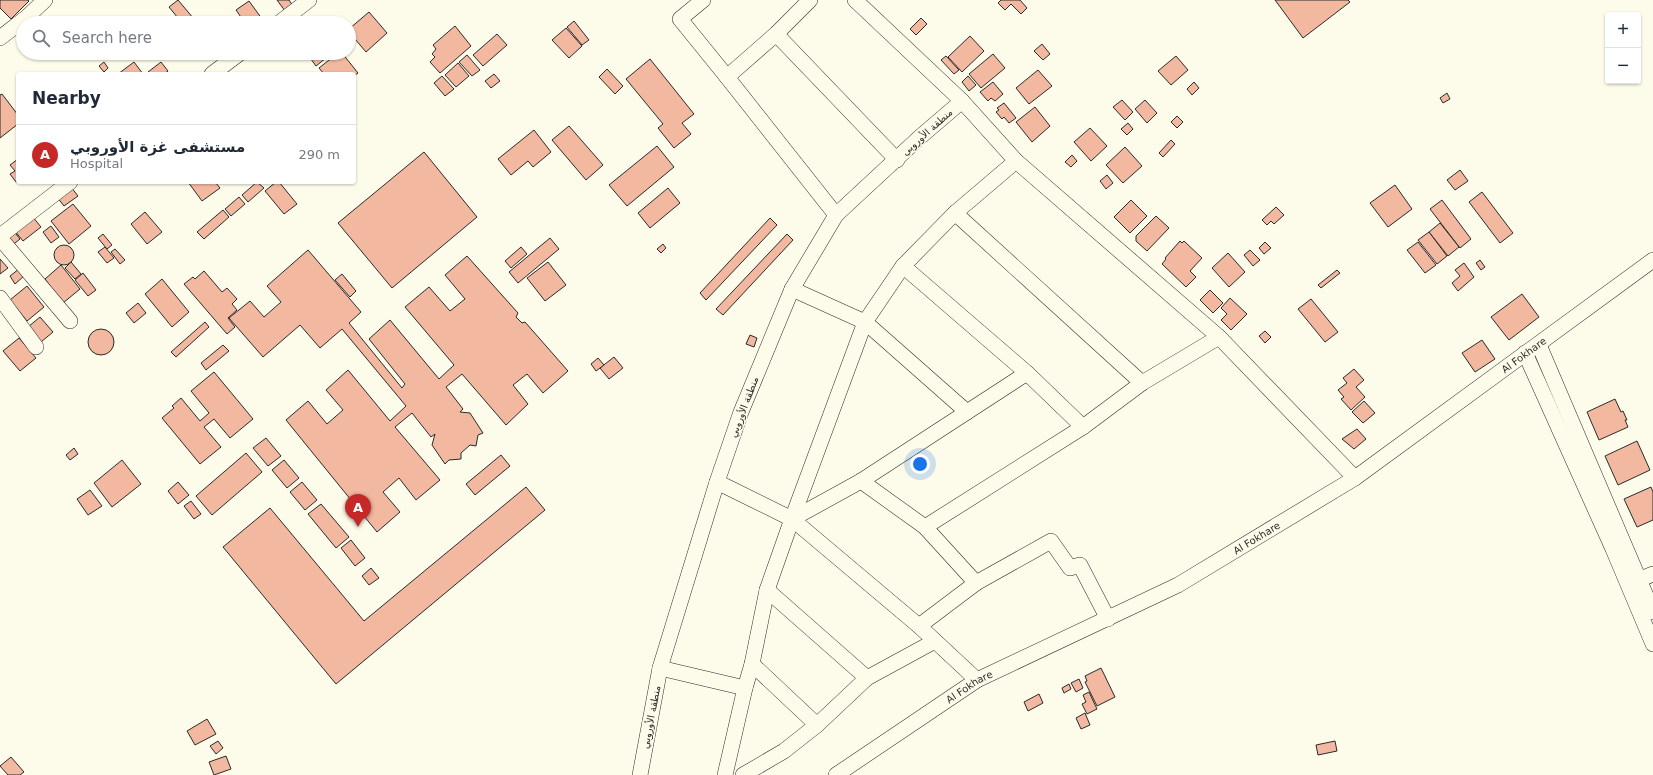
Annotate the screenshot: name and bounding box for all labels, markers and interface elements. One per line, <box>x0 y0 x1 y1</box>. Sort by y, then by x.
map controls <box>1605 12 1641 84</box>
button: + <box>1605 12 1641 48</box>
search box <box>16 16 356 60</box>
icon: search <box>30 27 52 49</box>
text: Search here <box>62 29 152 47</box>
button: − <box>1605 48 1641 84</box>
text: Nearby <box>32 88 101 108</box>
street label: منطقة الأوروبي <box>899 106 955 158</box>
text: مستشفى غزة الأوروبي <box>70 138 245 156</box>
text: A <box>40 147 50 162</box>
text: 290 m <box>298 147 340 162</box>
text: Hospital <box>70 156 123 171</box>
street label: Al Fokhare <box>1499 335 1548 375</box>
street label: منطقة الأوروبي <box>726 375 762 439</box>
your location <box>910 454 930 474</box>
pin: A <box>345 494 371 527</box>
street label: Al Fokhare <box>1231 519 1282 556</box>
street label: Al Fokhare <box>944 668 994 705</box>
street label: منطقة الأوروبي <box>638 684 664 750</box>

